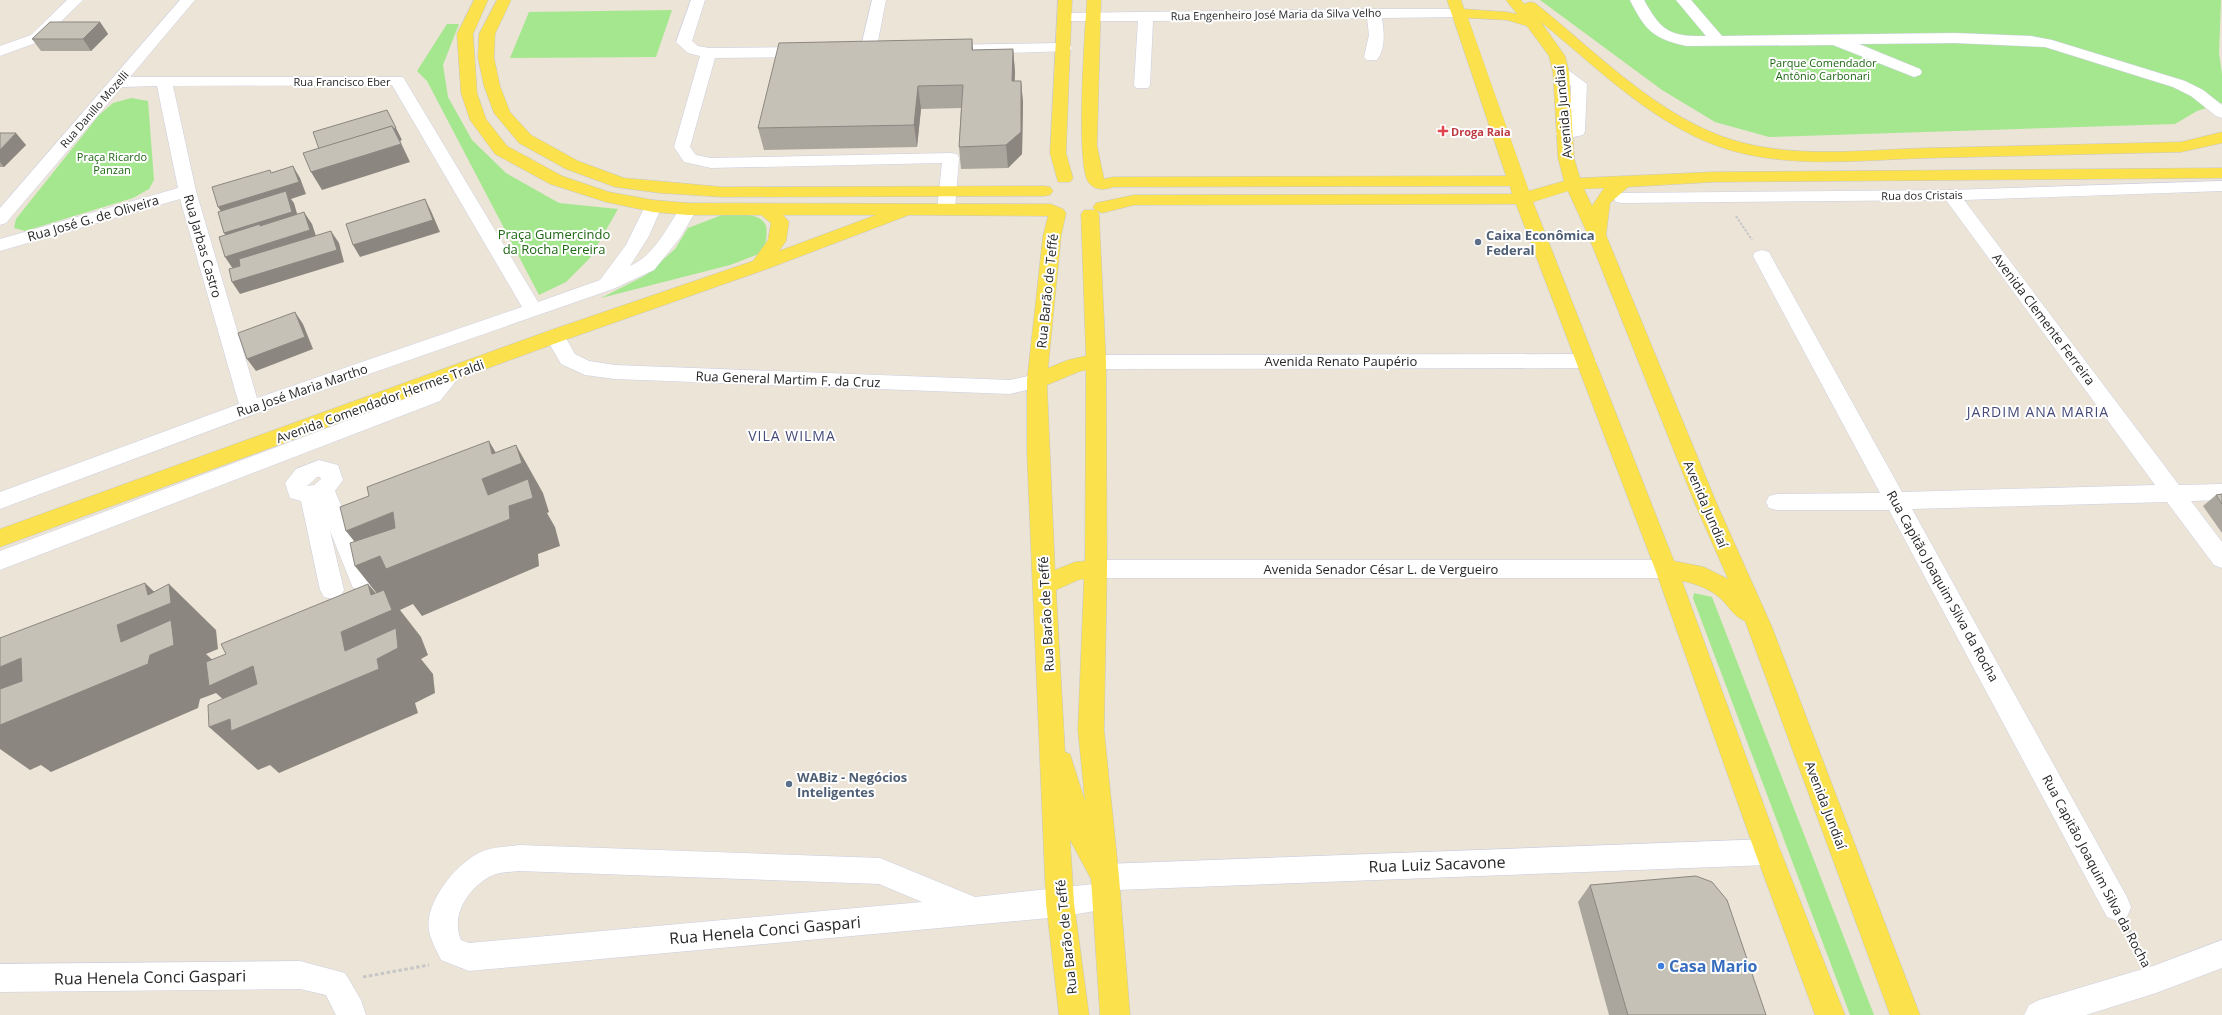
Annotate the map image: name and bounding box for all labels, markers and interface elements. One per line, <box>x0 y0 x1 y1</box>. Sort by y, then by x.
street label: Rua Engenheiro José Maria da Silva Velho <box>1171 5 1382 23</box>
park label: Parque Comendador Antônio Carbonari <box>1769 55 1877 83</box>
street label: Avenida Jundiaí <box>1550 64 1576 159</box>
street label: Rua Danillo Mozelli <box>56 67 132 151</box>
street label: Rua Francisco Eber <box>293 74 391 89</box>
place label: Droga Raia <box>1451 124 1511 139</box>
marker: Droga Raia <box>1438 126 1448 136</box>
park label: Praça Ricardo Panzan <box>77 149 148 177</box>
street label: Rua dos Cristais <box>1881 187 1963 203</box>
street label: Rua José G. de Oliveira <box>25 191 161 245</box>
street label: Rua Jarbas Castro <box>180 192 226 300</box>
park label: Praça Gumercindo da Rocha Pereira <box>498 225 610 258</box>
place label: Caixa Econômica Federal <box>1486 226 1595 259</box>
street label: Rua Barão de Teffé <box>1032 233 1062 349</box>
marker: Caixa Econômica Federal <box>1473 237 1483 247</box>
street label: Avenida Clemente Ferreira <box>1988 249 2100 389</box>
street label: Avenida Renato Paupério <box>1265 352 1418 370</box>
street label: Avenida Comendador Hermes Traldi <box>274 355 486 447</box>
street label: Rua José Maria Martho <box>234 359 370 421</box>
street label: Rua General Martim F. da Cruz <box>695 367 881 391</box>
district label: JARDIM ANA MARIA <box>1965 402 2109 421</box>
district label: VILA WILMA <box>748 426 836 445</box>
street label: Avenida Jundiaí <box>1680 458 1733 551</box>
street label: Rua Capitão Joaquim Silva da Rocha <box>1883 487 2003 685</box>
street label: Rua Barão de Teffé <box>1034 556 1058 672</box>
street label: Avenida Senador César L. de Vergueiro <box>1264 560 1499 578</box>
street label: Avenida Jundiaí <box>1801 758 1851 852</box>
place label: WABiz - Negócios Inteligentes <box>797 768 907 801</box>
street label: Rua Capitão Joaquim Silva da Rocha <box>2038 771 2156 971</box>
marker: WABiz - Negócios Inteligentes <box>784 779 794 789</box>
street label: Rua Luiz Sacavone <box>1368 851 1506 877</box>
street label: Rua Barão de Teffé <box>1051 879 1081 995</box>
street label: Rua Henela Conci Gaspari <box>668 911 862 949</box>
place label: Casa Mario <box>1669 955 1758 977</box>
marker: Casa Mario <box>1656 961 1666 971</box>
street label: Rua Henela Conci Gaspari <box>54 964 246 990</box>

